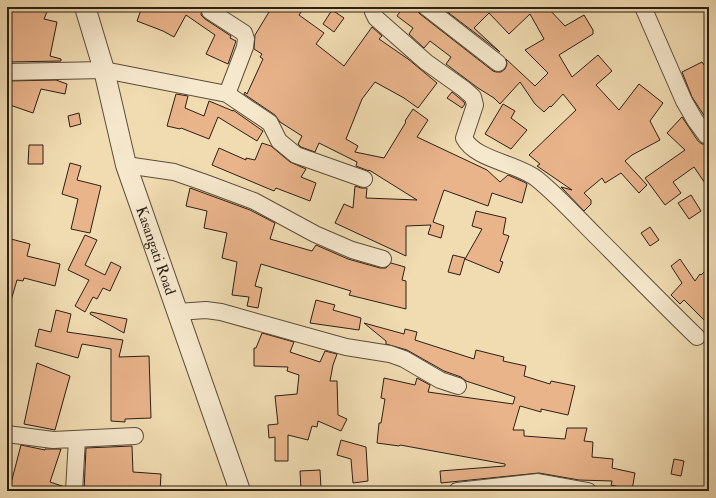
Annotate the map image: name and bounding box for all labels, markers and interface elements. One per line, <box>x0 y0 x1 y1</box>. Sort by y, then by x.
street label: Kasangati Road <box>131 204 180 298</box>

